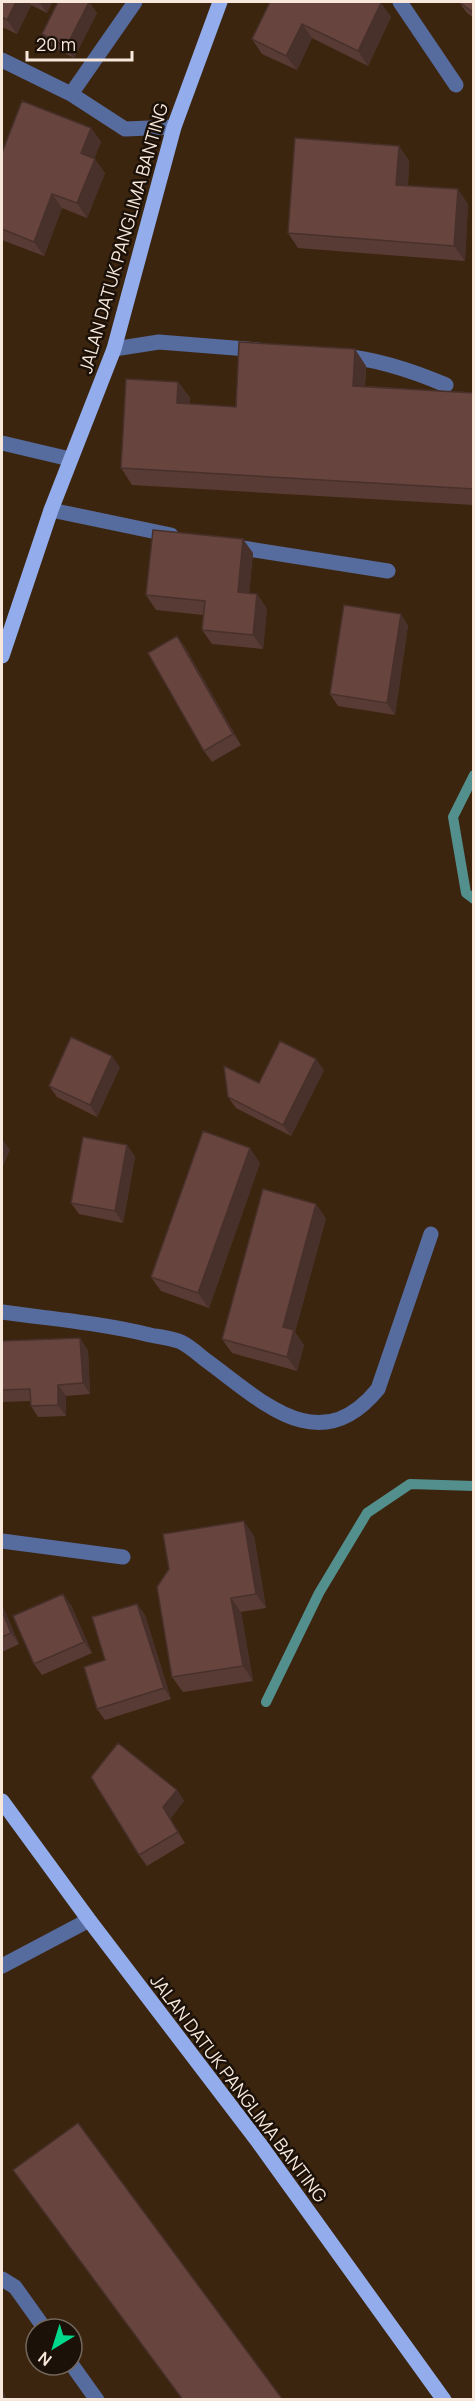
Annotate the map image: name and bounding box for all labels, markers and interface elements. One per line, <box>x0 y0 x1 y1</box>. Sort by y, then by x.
scale bar <box>27 24 132 62</box>
text: 20 m <box>36 32 76 56</box>
street label: JALAN DATUK PANGLIMA BANTING <box>73 100 173 376</box>
street label: JALAN DATUK PANGLIMA BANTING <box>145 1969 333 2207</box>
north arrow <box>24 2317 84 2377</box>
text: N <box>33 2347 56 2371</box>

